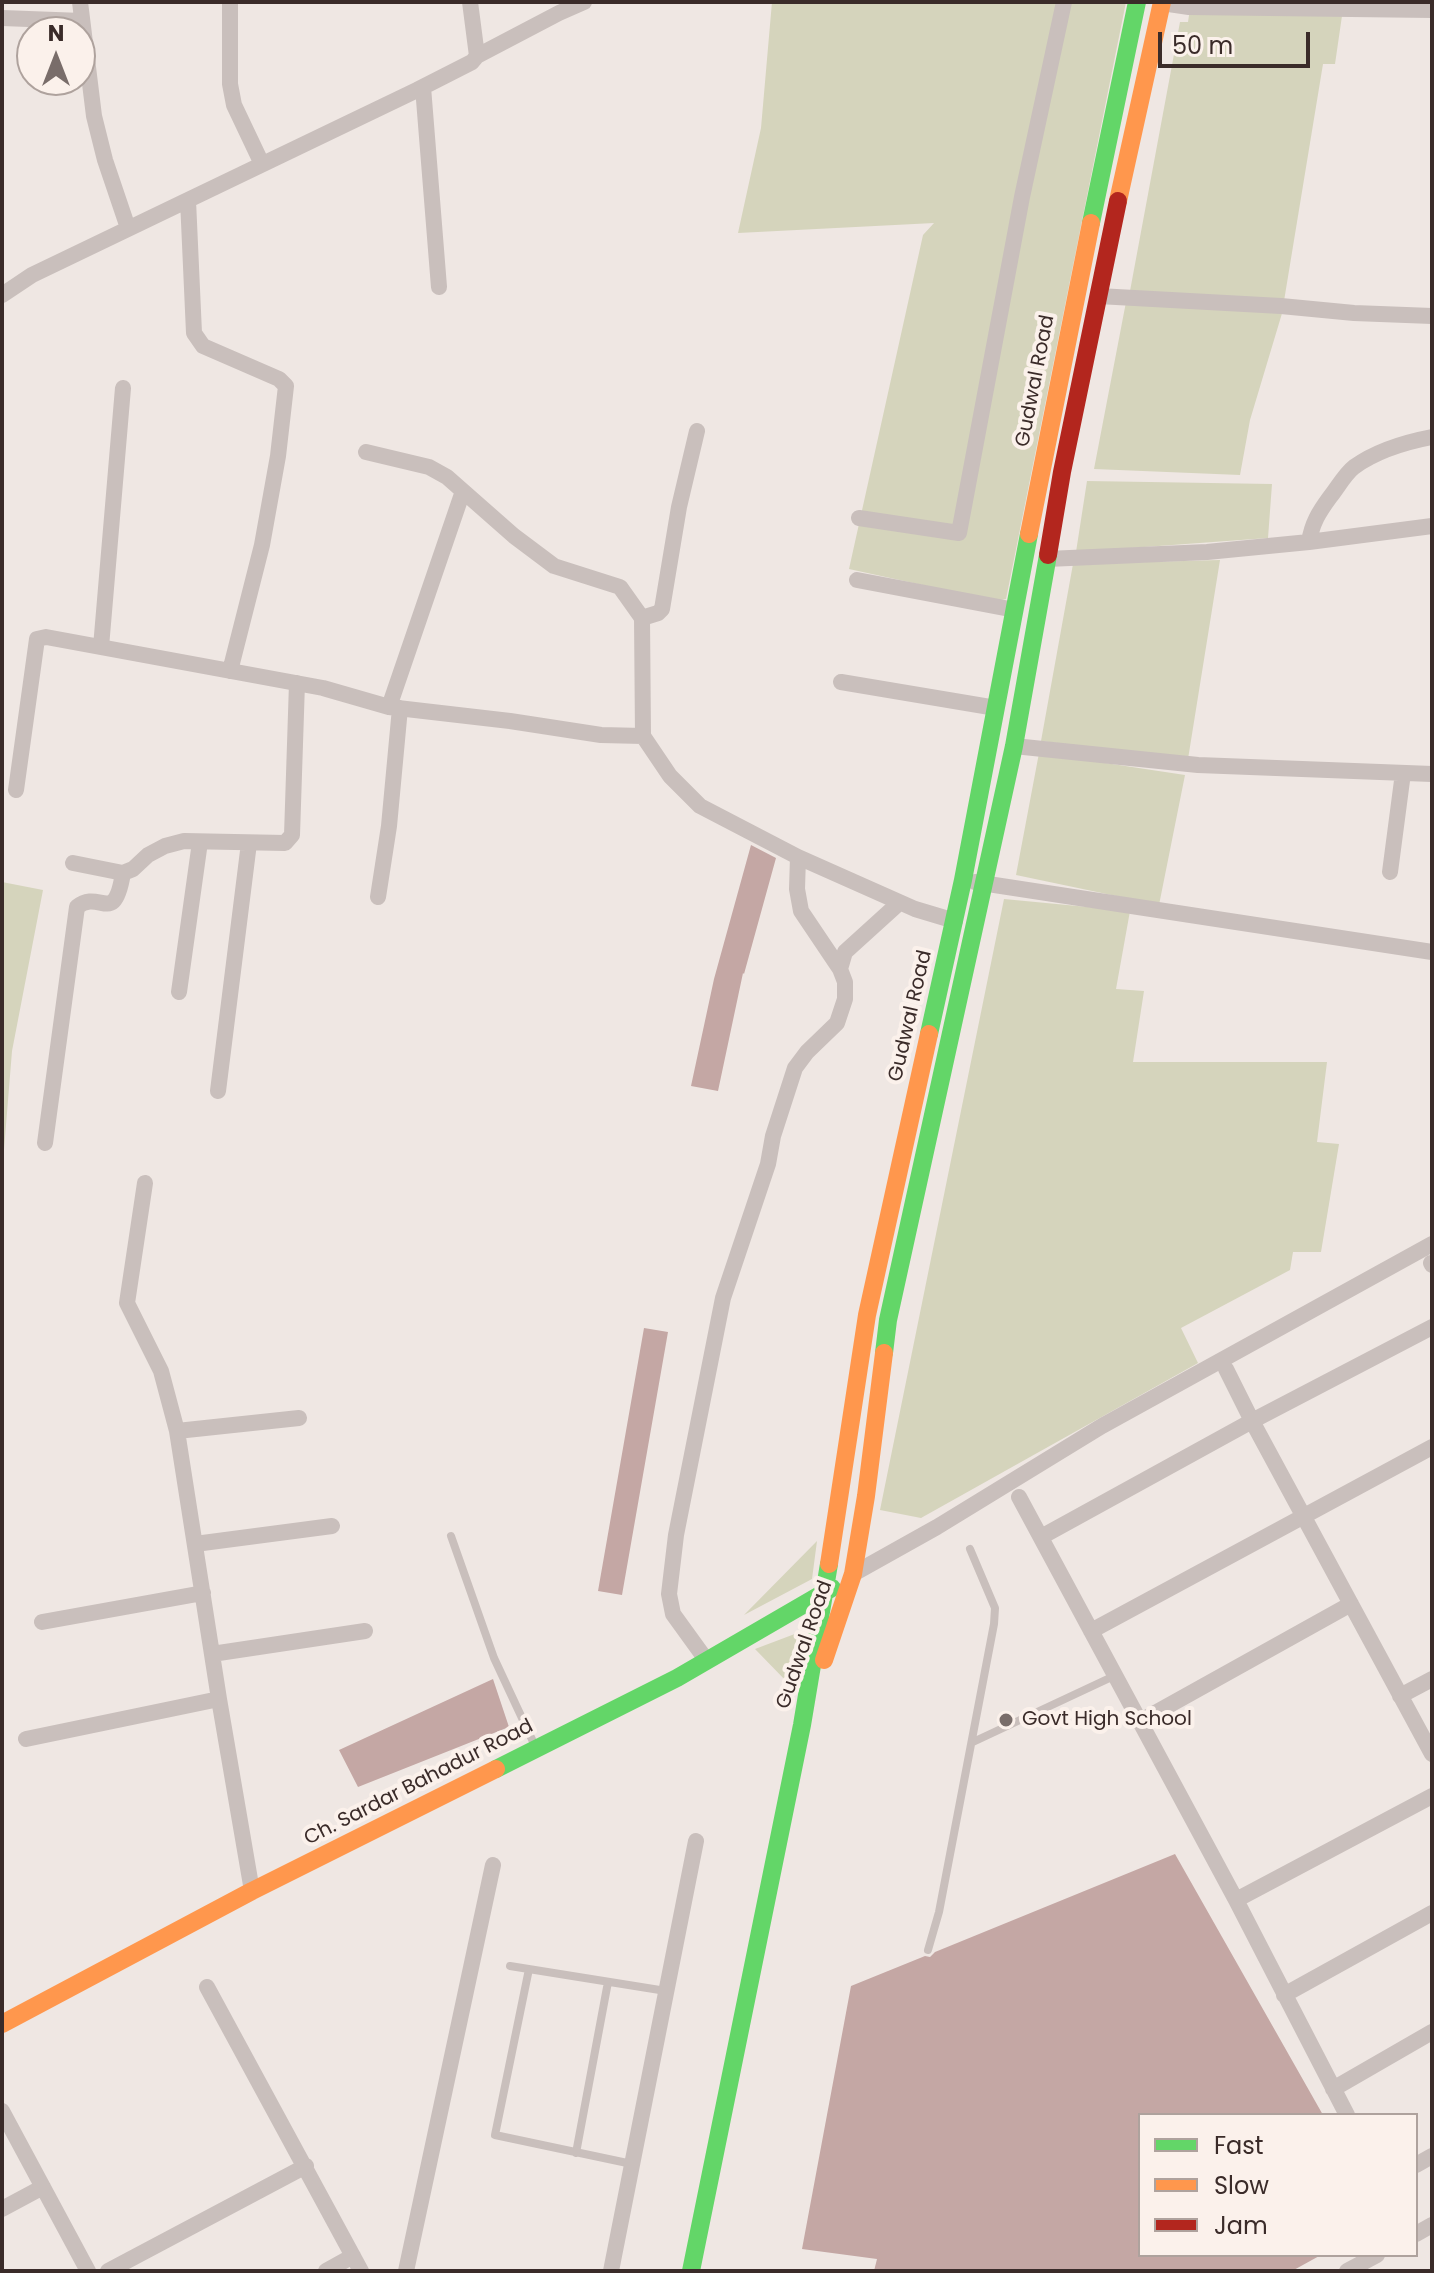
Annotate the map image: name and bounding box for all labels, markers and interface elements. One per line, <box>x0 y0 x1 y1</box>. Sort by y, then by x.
north arrow <box>16 16 96 96</box>
scale bar <box>1162 16 1314 66</box>
text: N <box>48 18 64 49</box>
text: 50 m <box>1172 29 1233 62</box>
street label: Gudwal Road <box>1011 313 1061 449</box>
street label: Gudwal Road <box>884 948 938 1084</box>
street label: Gudwal Road <box>772 1578 838 1712</box>
place label: Govt High School <box>1022 1708 1192 1732</box>
marker: Govt High School <box>997 1711 1015 1729</box>
street label: Ch. Sardar Bahadur Road <box>301 1715 537 1851</box>
legend <box>1138 2113 1418 2257</box>
text: Fast <box>1214 2129 1264 2162</box>
text: Slow <box>1214 2169 1269 2202</box>
text: Jam <box>1214 2209 1268 2242</box>

